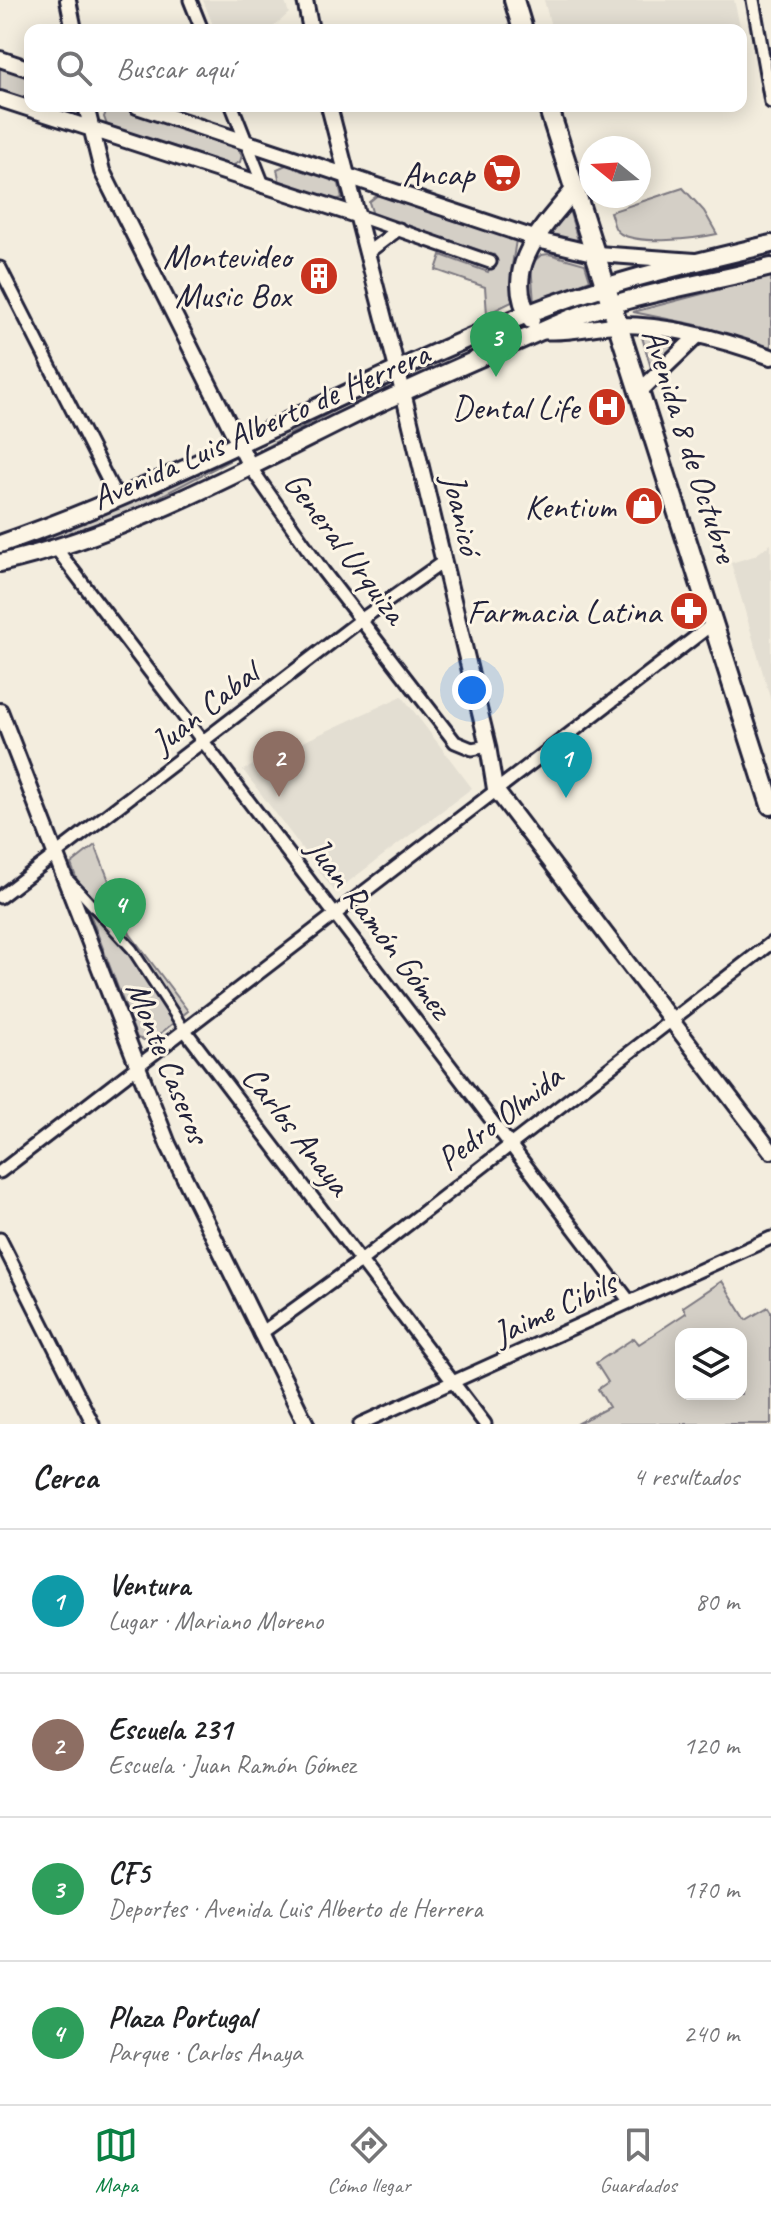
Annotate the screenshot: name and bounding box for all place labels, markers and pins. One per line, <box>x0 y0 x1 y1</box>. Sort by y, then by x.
place label: Ancap <box>402 152 476 195</box>
supermarket icon: Ancap <box>481 152 523 194</box>
place label: Montevideo Music Box <box>163 235 295 317</box>
building icon: Montevideo Music Box <box>298 255 340 297</box>
pin: 3 <box>470 311 522 377</box>
place label: Dental Life <box>452 386 582 429</box>
hospital icon: Dental Life <box>586 386 628 428</box>
place label: Kentium <box>525 485 617 528</box>
shop icon: Kentium <box>623 485 665 527</box>
place label: Farmacia Latina <box>467 590 663 633</box>
pharmacy icon: Farmacia Latina <box>668 590 710 632</box>
pin: 2 <box>253 731 305 797</box>
pin: 1 <box>540 732 592 798</box>
pin: 4 <box>94 878 146 944</box>

